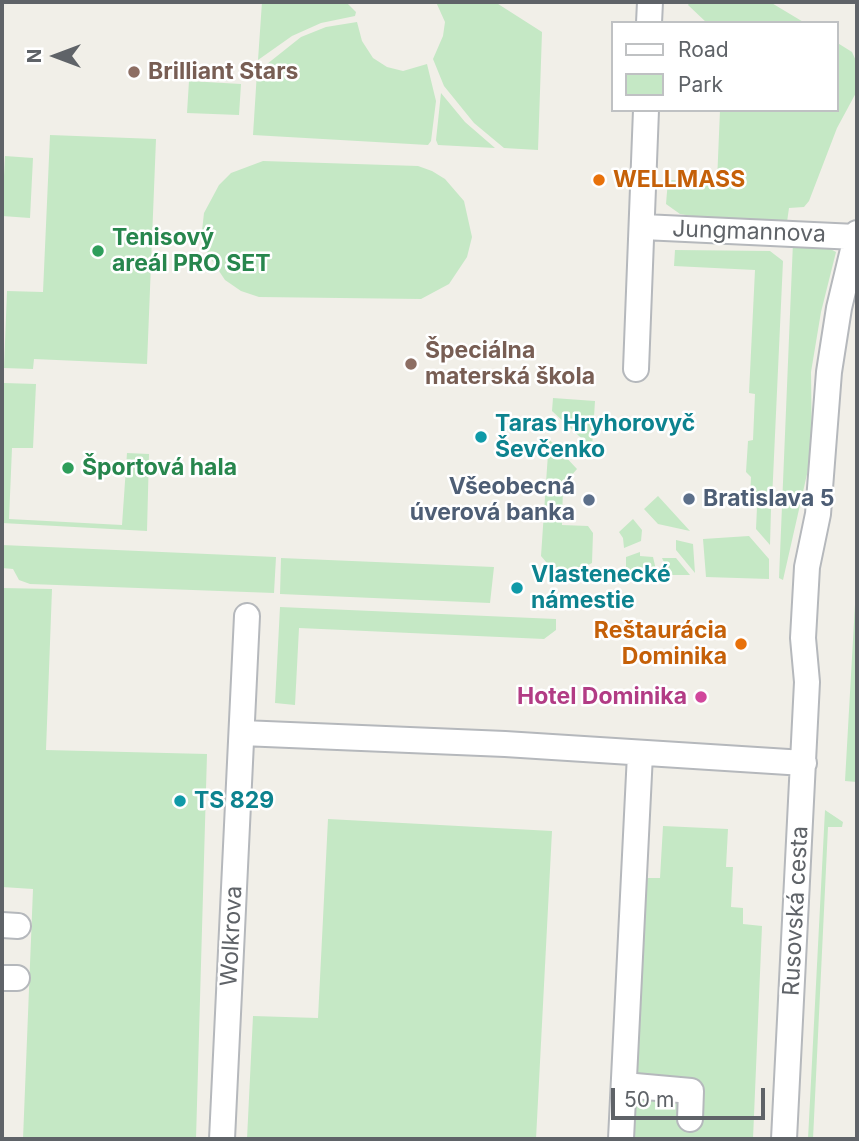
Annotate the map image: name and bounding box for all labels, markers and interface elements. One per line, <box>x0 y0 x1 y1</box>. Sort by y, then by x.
north arrow <box>21 21 91 91</box>
legend <box>610 21 838 112</box>
text: Road <box>678 37 729 62</box>
text: N <box>23 49 46 63</box>
place label: Brilliant Stars <box>148 58 298 86</box>
marker: Brilliant Stars <box>126 64 142 80</box>
text: Park <box>678 72 723 97</box>
place label: WELLMASS <box>613 166 745 194</box>
marker: WELLMASS <box>591 172 607 188</box>
street label: Jungmannova <box>672 216 826 248</box>
place label: Tenisový areál PRO SET <box>112 224 271 278</box>
marker: Tenisový areál PRO SET <box>90 243 106 259</box>
place label: Špeciálna materská škola <box>425 337 595 391</box>
marker: Špeciálna materská škola <box>403 356 419 372</box>
place label: Taras Hryhorovyč Ševčenko <box>495 410 695 464</box>
marker: Taras Hryhorovyč Ševčenko <box>473 429 489 445</box>
place label: Športová hala <box>82 454 237 482</box>
marker: Športová hala <box>60 460 76 476</box>
place label: Všeobecná úverová banka <box>410 473 575 527</box>
place label: Bratislava 5 <box>703 485 834 513</box>
marker: Bratislava 5 <box>681 491 697 507</box>
marker: Všeobecná úverová banka <box>581 492 597 508</box>
place label: Vlastenecké námestie <box>531 561 671 615</box>
marker: Vlastenecké námestie <box>509 580 525 596</box>
place label: Reštaurácia Dominika <box>594 617 727 671</box>
marker: Reštaurácia Dominika <box>733 636 749 652</box>
place label: Hotel Dominika <box>517 683 687 711</box>
marker: Hotel Dominika <box>693 689 709 705</box>
place label: TS 829 <box>194 787 274 815</box>
marker: TS 829 <box>172 793 188 809</box>
street label: Rusovská cesta <box>778 825 814 997</box>
street label: Wolkrova <box>216 885 248 987</box>
scale bar <box>614 1074 768 1118</box>
text: 50 m <box>624 1087 674 1112</box>

